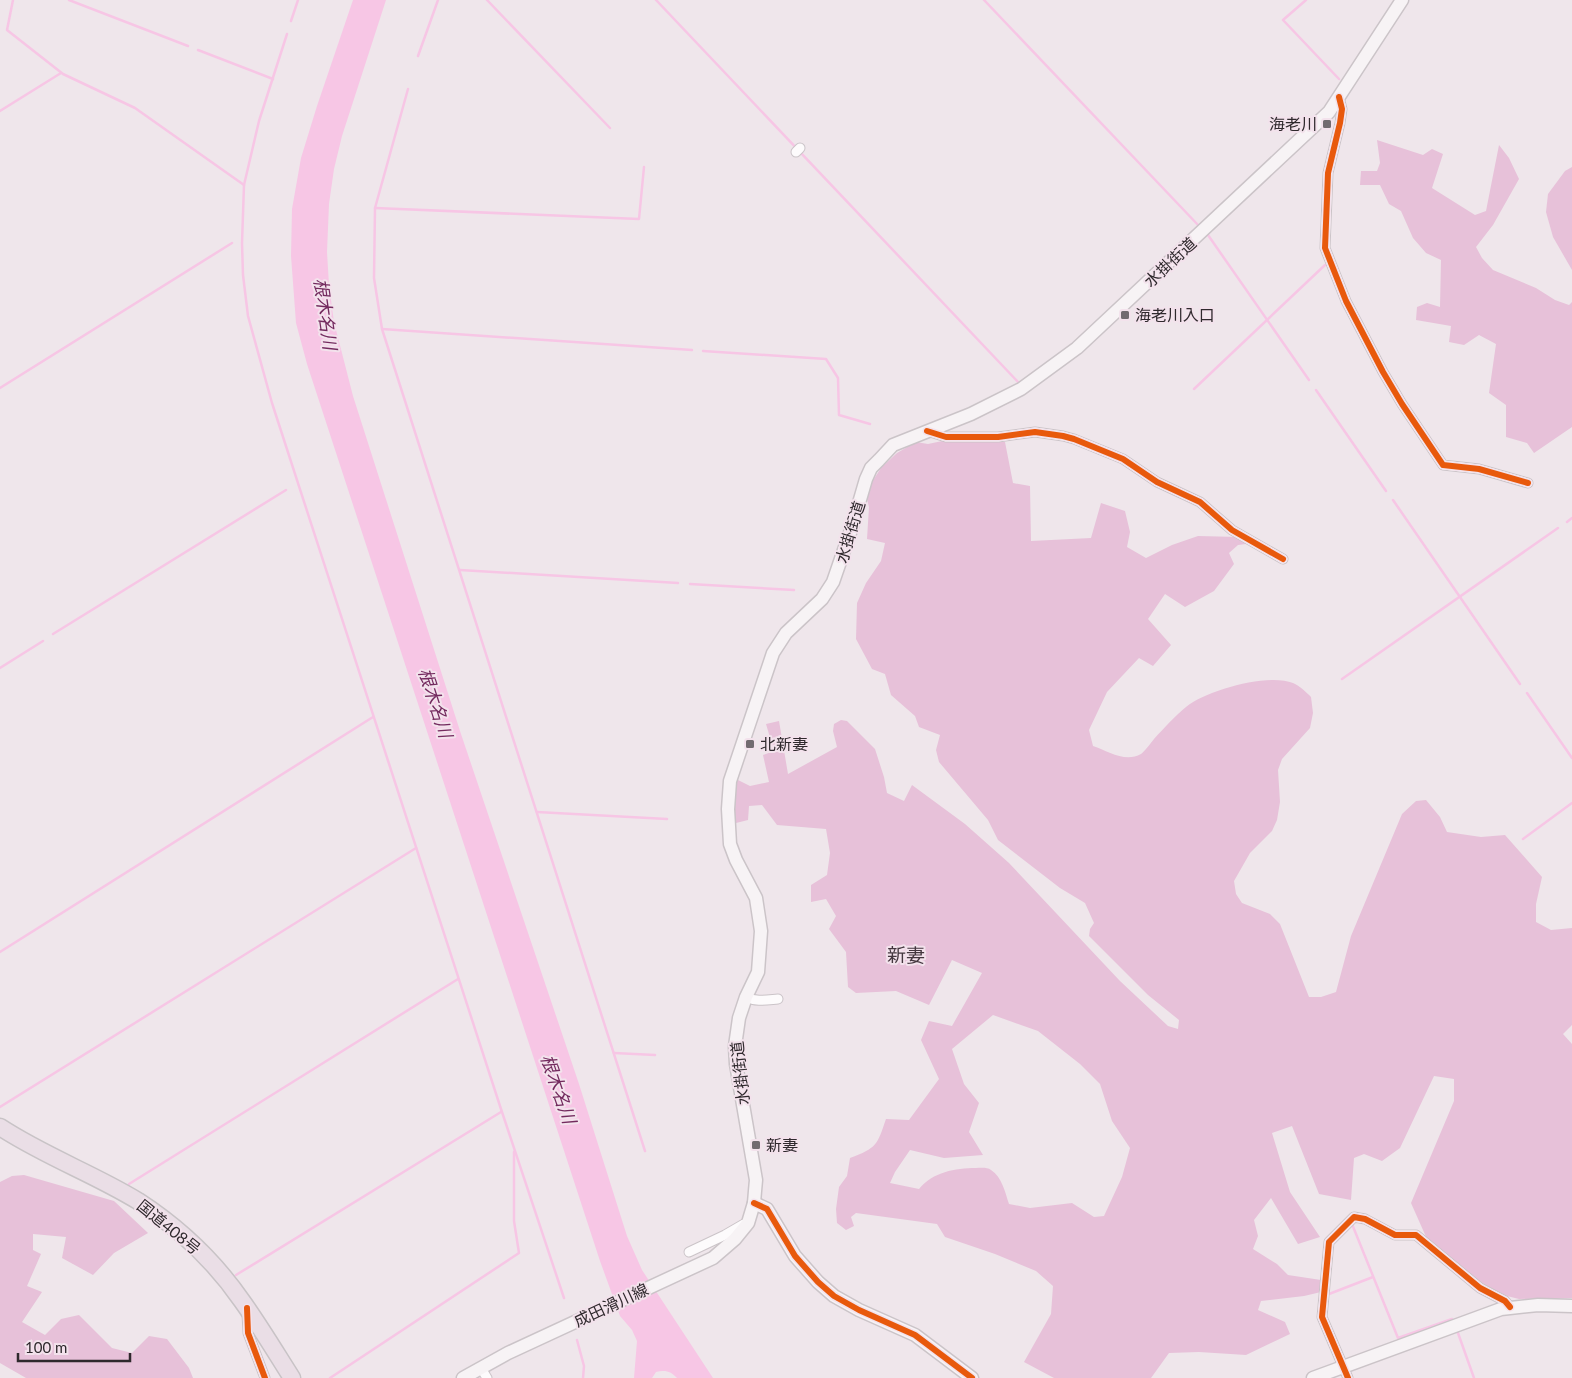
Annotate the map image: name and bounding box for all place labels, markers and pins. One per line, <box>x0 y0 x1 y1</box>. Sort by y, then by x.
place label: 海老川 <box>1269 114 1317 133</box>
marker: 海老川 <box>1321 118 1333 130</box>
place label: 海老川入口 <box>1135 305 1215 324</box>
marker: 海老川入口 <box>1119 309 1131 321</box>
place label: 北新妻 <box>760 734 808 753</box>
marker: 北新妻 <box>744 738 756 750</box>
place label: 新妻 <box>766 1135 798 1154</box>
marker: 新妻 <box>750 1139 762 1151</box>

